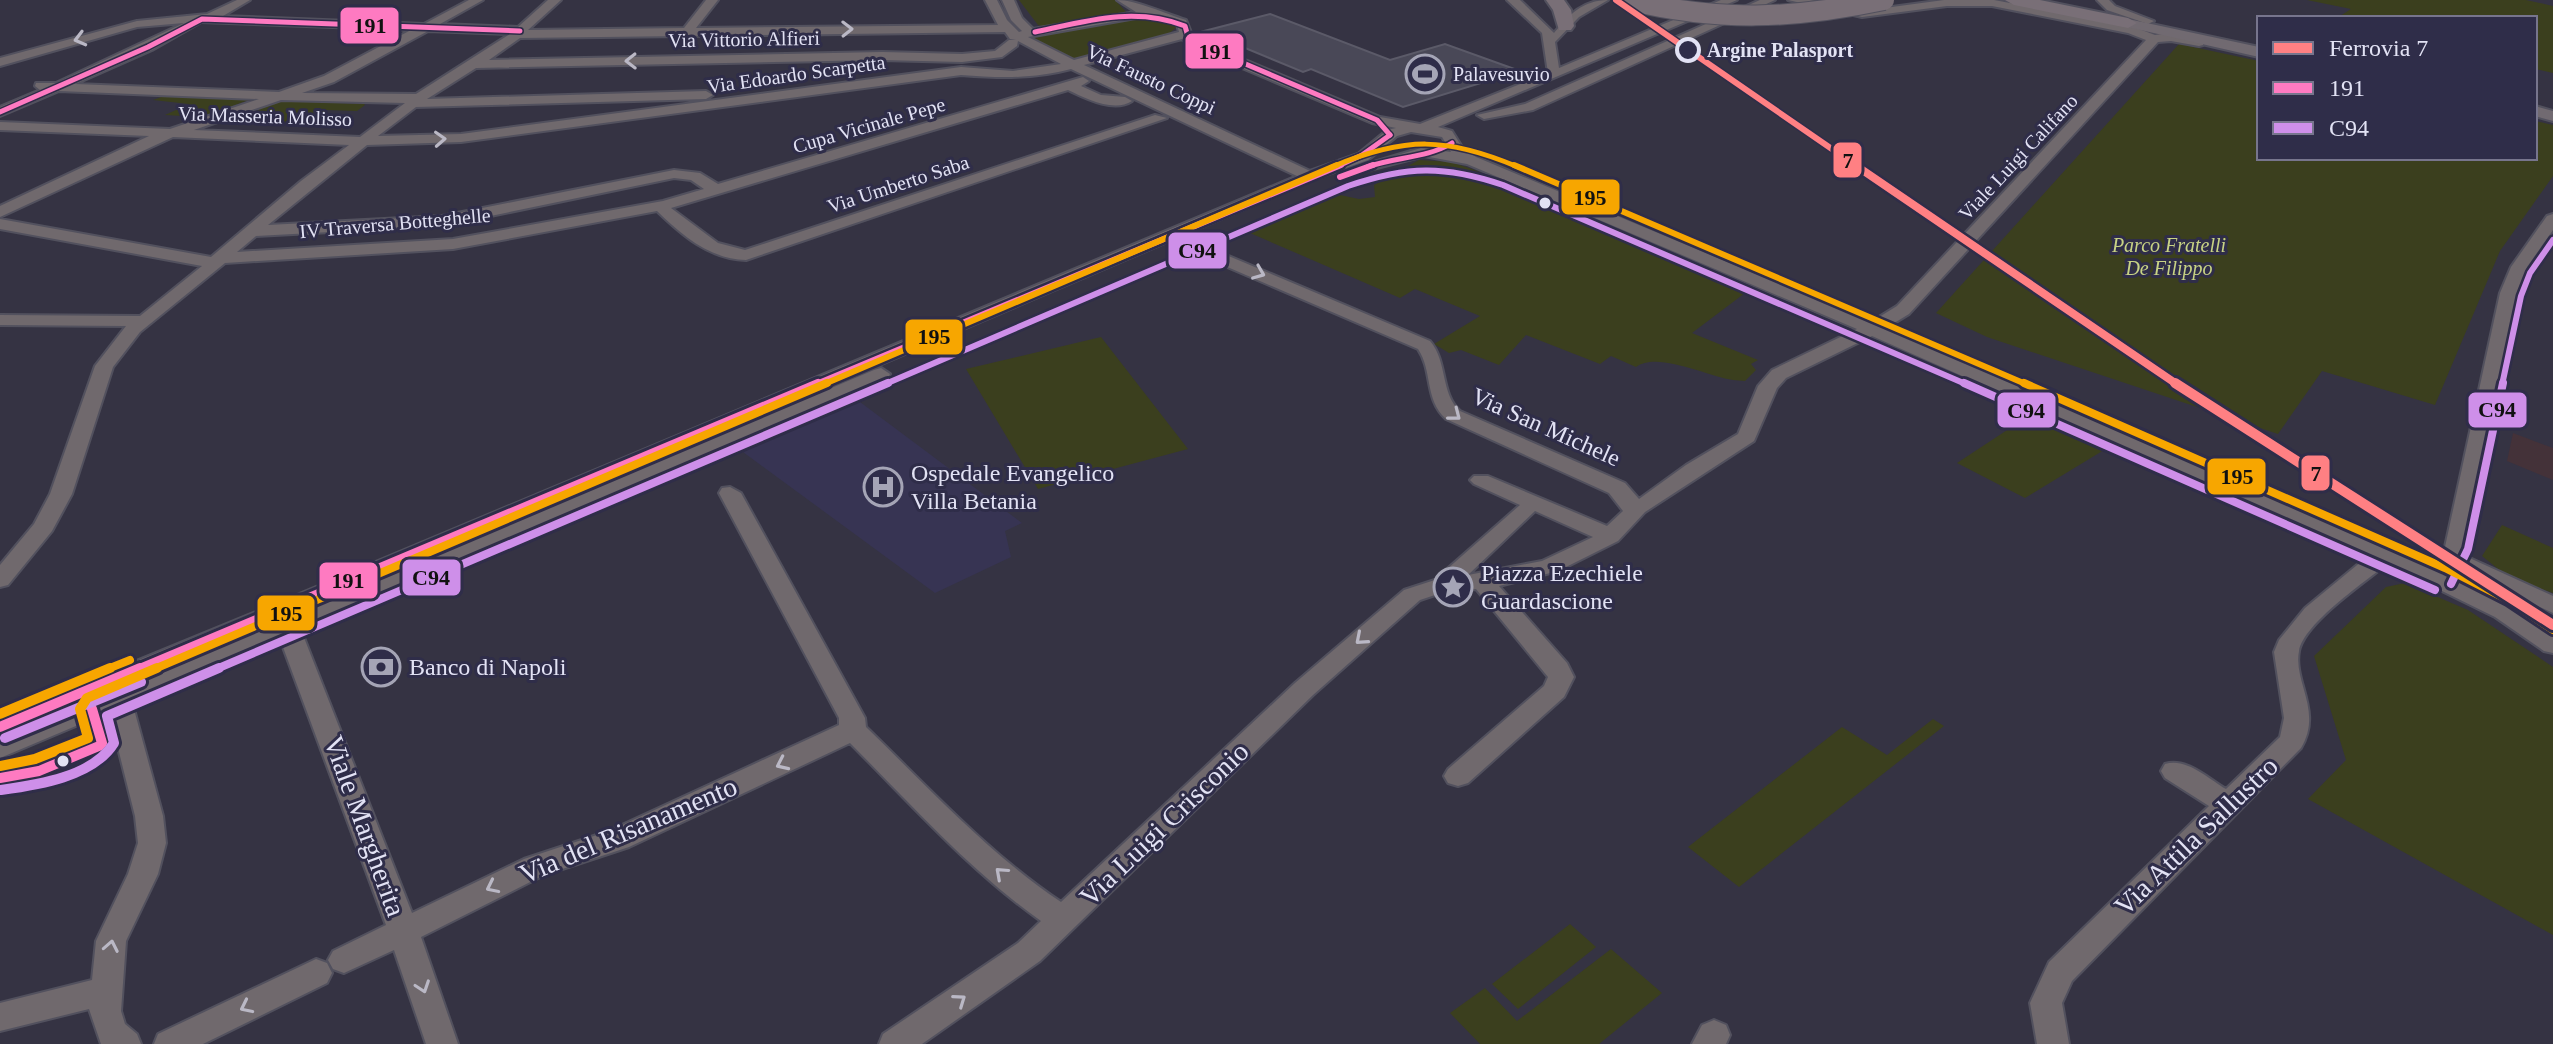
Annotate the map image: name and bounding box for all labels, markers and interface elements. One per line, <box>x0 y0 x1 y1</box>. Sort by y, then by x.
line badge: 191 <box>339 6 400 45</box>
text: 191 <box>354 13 387 38</box>
legend <box>2257 16 2537 160</box>
one-way arrow <box>841 20 854 37</box>
street label: Via Vittorio Alfieri <box>668 27 820 51</box>
one-way arrow <box>73 30 87 46</box>
line badge: 191 <box>1184 32 1245 70</box>
text: Ferrovia 7 <box>2329 35 2428 61</box>
marker: Argine Palasport <box>1676 38 1700 62</box>
street label: Via Fausto Coppi <box>1083 39 1219 120</box>
text: 191 <box>1199 39 1232 64</box>
place label: Argine Palasport <box>1707 39 1853 62</box>
street label: Via Edoardo Scarpetta <box>705 51 887 98</box>
one-way arrow <box>624 52 637 70</box>
sports icon: Palavesuvio <box>1404 53 1446 95</box>
place label: Palavesuvio <box>1453 63 1550 85</box>
text: 191 <box>2329 75 2365 101</box>
street label: Viale Luigi Califano <box>1954 89 2083 225</box>
street label: Cupa Vicinale Pepe <box>790 93 948 158</box>
street label: Via Masseria Molisso <box>177 102 353 130</box>
text: C94 <box>2329 115 2369 141</box>
one-way arrow <box>434 131 447 148</box>
line badge: 7 <box>1832 141 1863 179</box>
text: 7 <box>1843 148 1854 173</box>
street label: Via Umberto Saba <box>824 151 972 217</box>
line badge: 195 <box>1560 178 1621 216</box>
text: 195 <box>1574 185 1607 210</box>
unlabelled marker <box>1537 195 1553 211</box>
street label: IV Traversa Botteghelle <box>298 204 492 243</box>
line badge: C94 <box>1167 231 1228 270</box>
park label: Parco Fratelli De Filippo <box>2111 234 2226 280</box>
text: C94 <box>1178 238 1216 263</box>
one-way arrow <box>1251 264 1265 280</box>
line badge: 195 <box>904 318 964 356</box>
text: 195 <box>918 324 951 349</box>
street label: Via San Michele <box>1468 383 1624 471</box>
line badge: C94 <box>1996 391 2057 429</box>
line badge: C94 <box>2467 391 2528 429</box>
text: C94 <box>2478 397 2516 422</box>
text: C94 <box>2007 398 2045 423</box>
one-way arrow <box>1446 405 1461 419</box>
line badge: 7 <box>2300 454 2331 492</box>
line badge: 195 <box>2206 457 2267 496</box>
place label: Ospedale Evangelico Villa Betania <box>911 460 1114 514</box>
text: 7 <box>2311 461 2322 486</box>
text: 195 <box>2221 464 2254 489</box>
hospital icon: Ospedale Evangelico Villa Betania <box>862 466 904 508</box>
line badge: C94 <box>401 558 462 597</box>
place label: Piazza Ezechiele Guardascione <box>1481 560 1643 614</box>
line badge: 191 <box>318 561 379 600</box>
text: C94 <box>412 565 450 590</box>
place icon: Piazza Ezechiele Guardascione <box>1432 566 1474 608</box>
text: 191 <box>332 568 365 593</box>
line badge: 195 <box>256 594 316 632</box>
text: 195 <box>270 601 303 626</box>
one-way arrow <box>1356 630 1371 644</box>
bank icon: Banco di Napoli <box>360 646 402 688</box>
place label: Banco di Napoli <box>409 654 567 680</box>
street label: Viale Margherita <box>318 732 412 921</box>
street label: Via Luigi Crisconio <box>1073 736 1255 912</box>
street label: Via Attila Sallustro <box>2108 750 2284 922</box>
unlabelled marker <box>55 753 71 769</box>
one-way arrow <box>776 754 791 770</box>
street label: Via del Risanamento <box>515 770 741 890</box>
one-way arrow <box>996 869 1011 883</box>
one-way arrow <box>486 878 501 893</box>
one-way arrow <box>102 939 119 952</box>
one-way arrow <box>413 979 429 993</box>
one-way arrow <box>951 995 965 1010</box>
one-way arrow <box>240 997 255 1013</box>

